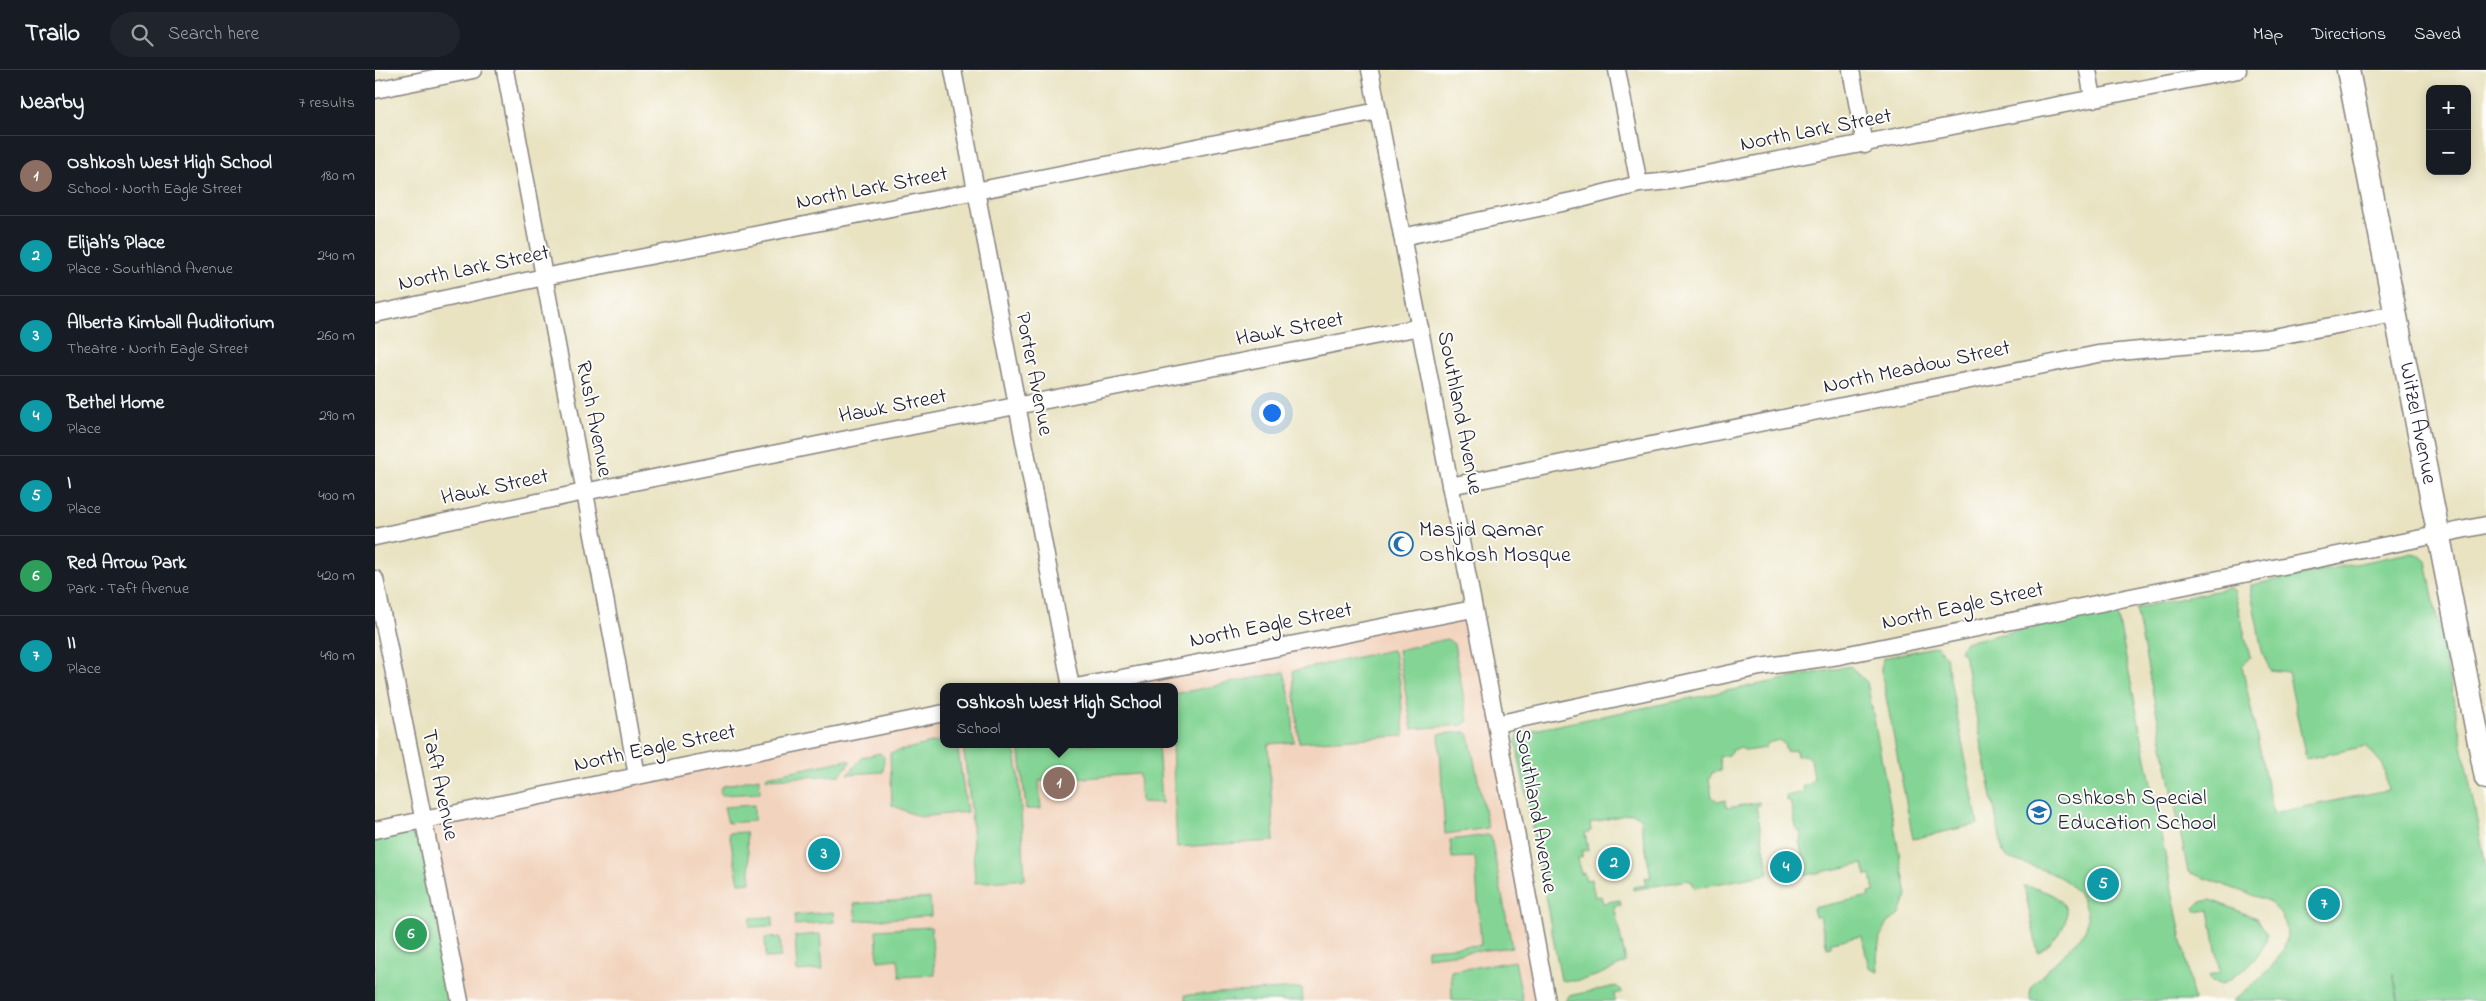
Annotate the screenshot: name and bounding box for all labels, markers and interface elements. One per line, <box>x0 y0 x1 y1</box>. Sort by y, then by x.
search box <box>110 12 460 57</box>
text: Trailo <box>25 17 80 52</box>
icon: search <box>128 21 156 49</box>
text: Search here <box>168 21 259 48</box>
text: Map <box>2253 22 2283 48</box>
text: Directions <box>2311 22 2386 48</box>
text: Saved <box>2414 22 2461 48</box>
map controls <box>2426 85 2471 175</box>
button: + <box>2426 85 2471 130</box>
text: Nearby <box>20 88 84 118</box>
text: 7 results <box>299 91 355 115</box>
street label: North Lark Street <box>1737 100 1895 161</box>
button: − <box>2426 130 2471 175</box>
text: Oshkosh West High School <box>67 150 272 177</box>
street label: North Lark Street <box>793 158 951 219</box>
text: 1 <box>33 164 39 188</box>
text: 180 m <box>321 164 355 188</box>
text: School · North Eagle Street <box>67 177 242 201</box>
text: Elijah’s Place <box>67 230 165 257</box>
street label: North Lark Street <box>395 237 553 301</box>
text: 2 <box>32 244 40 268</box>
text: 240 m <box>317 244 355 268</box>
text: Place · Southland Avenue <box>67 257 233 281</box>
street label: Hawk Street <box>1233 304 1347 356</box>
text: Alberta Kimball Auditorium <box>67 310 274 337</box>
street label: Porter Avenue <box>1005 310 1061 439</box>
text: 3 <box>33 324 39 348</box>
text: 260 m <box>317 324 355 348</box>
street label: Southland Avenue <box>1427 328 1491 498</box>
street label: North Meadow Street <box>1820 332 2014 403</box>
text: Theatre · North Eagle Street <box>67 337 249 361</box>
street label: Rush Avenue <box>566 358 620 480</box>
street label: Witzel Avenue <box>2389 360 2444 487</box>
street label: Hawk Street <box>836 381 950 433</box>
text: Bethel Home <box>67 390 164 417</box>
your location <box>1259 400 1285 426</box>
text: 4 <box>33 404 39 428</box>
text: 290 m <box>319 404 355 428</box>
text: Place <box>67 417 101 441</box>
street label: Hawk Street <box>438 461 552 515</box>
text: I <box>67 470 71 497</box>
text: 5 <box>31 484 41 508</box>
text: 400 m <box>318 484 355 508</box>
text: Place <box>67 497 101 521</box>
place label: Masjid Qamar Oshkosh Mosque <box>1419 515 1571 572</box>
mosque icon: Masjid Qamar Oshkosh Mosque <box>1388 531 1414 557</box>
text: Red Arrow Park <box>67 550 186 577</box>
text: 6 <box>32 564 40 588</box>
text: 420 m <box>317 564 355 588</box>
street label: North Eagle Street <box>1879 574 2048 641</box>
text: Park · Taft Avenue <box>67 577 189 601</box>
street label: North Eagle Street <box>1187 594 1356 658</box>
text: II <box>67 630 76 657</box>
text: 7 <box>33 644 39 668</box>
text: 490 m <box>320 644 355 668</box>
text: Place <box>67 657 101 681</box>
popup <box>940 683 1178 748</box>
text: Oshkosh West High School <box>957 690 1161 717</box>
street label: North Eagle Street <box>571 716 740 783</box>
text: School <box>957 717 1000 741</box>
street label: Southland Avenue <box>1505 726 1565 896</box>
street label: Taft Avenue <box>412 727 466 843</box>
pin: 1 <box>1043 764 1075 802</box>
place label: Oshkosh Special Education School <box>2057 783 2216 840</box>
school or university icon: Oshkosh Special Education School <box>2026 799 2052 825</box>
pin: 3 <box>808 835 840 873</box>
pin: 2 <box>1598 844 1630 882</box>
pin: 4 <box>1770 848 1802 886</box>
pin: 5 <box>2087 865 2119 903</box>
pin: 7 <box>2308 885 2340 923</box>
pin: 6 <box>395 915 427 953</box>

